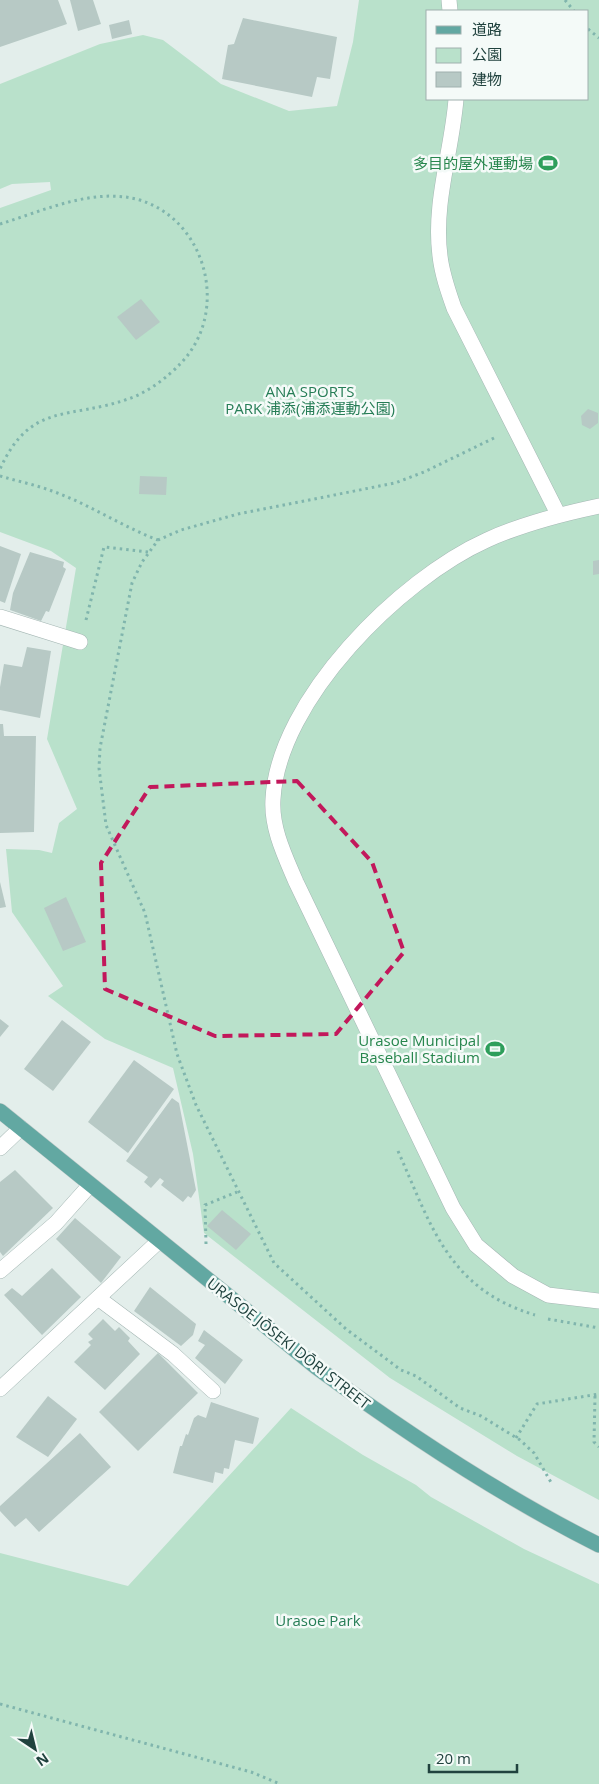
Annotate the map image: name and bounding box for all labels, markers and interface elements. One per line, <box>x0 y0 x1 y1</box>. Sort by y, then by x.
legend <box>426 10 589 100</box>
text: 道路 <box>472 19 502 39</box>
text: 公園 <box>472 44 502 64</box>
text: 建物 <box>472 69 502 89</box>
sports icon: 多目的屋外運動場 <box>537 152 559 174</box>
place label: 多目的屋外運動場 <box>413 153 533 173</box>
park label: ANA SPORTS PARK 浦添(浦添運動公園) <box>225 381 395 418</box>
place label: Urasoe Municipal Baseball Stadium <box>358 1030 480 1067</box>
sports icon: Urasoe Municipal Baseball Stadium <box>484 1038 506 1060</box>
street label: URASOE JŌSEKI DŌRI STREET <box>203 1273 375 1413</box>
park label: Urasoe Park <box>275 1610 361 1630</box>
north arrow <box>10 1724 60 1774</box>
scale bar <box>429 1742 516 1774</box>
text: 20 m <box>436 1748 471 1768</box>
text: N <box>33 1749 53 1771</box>

